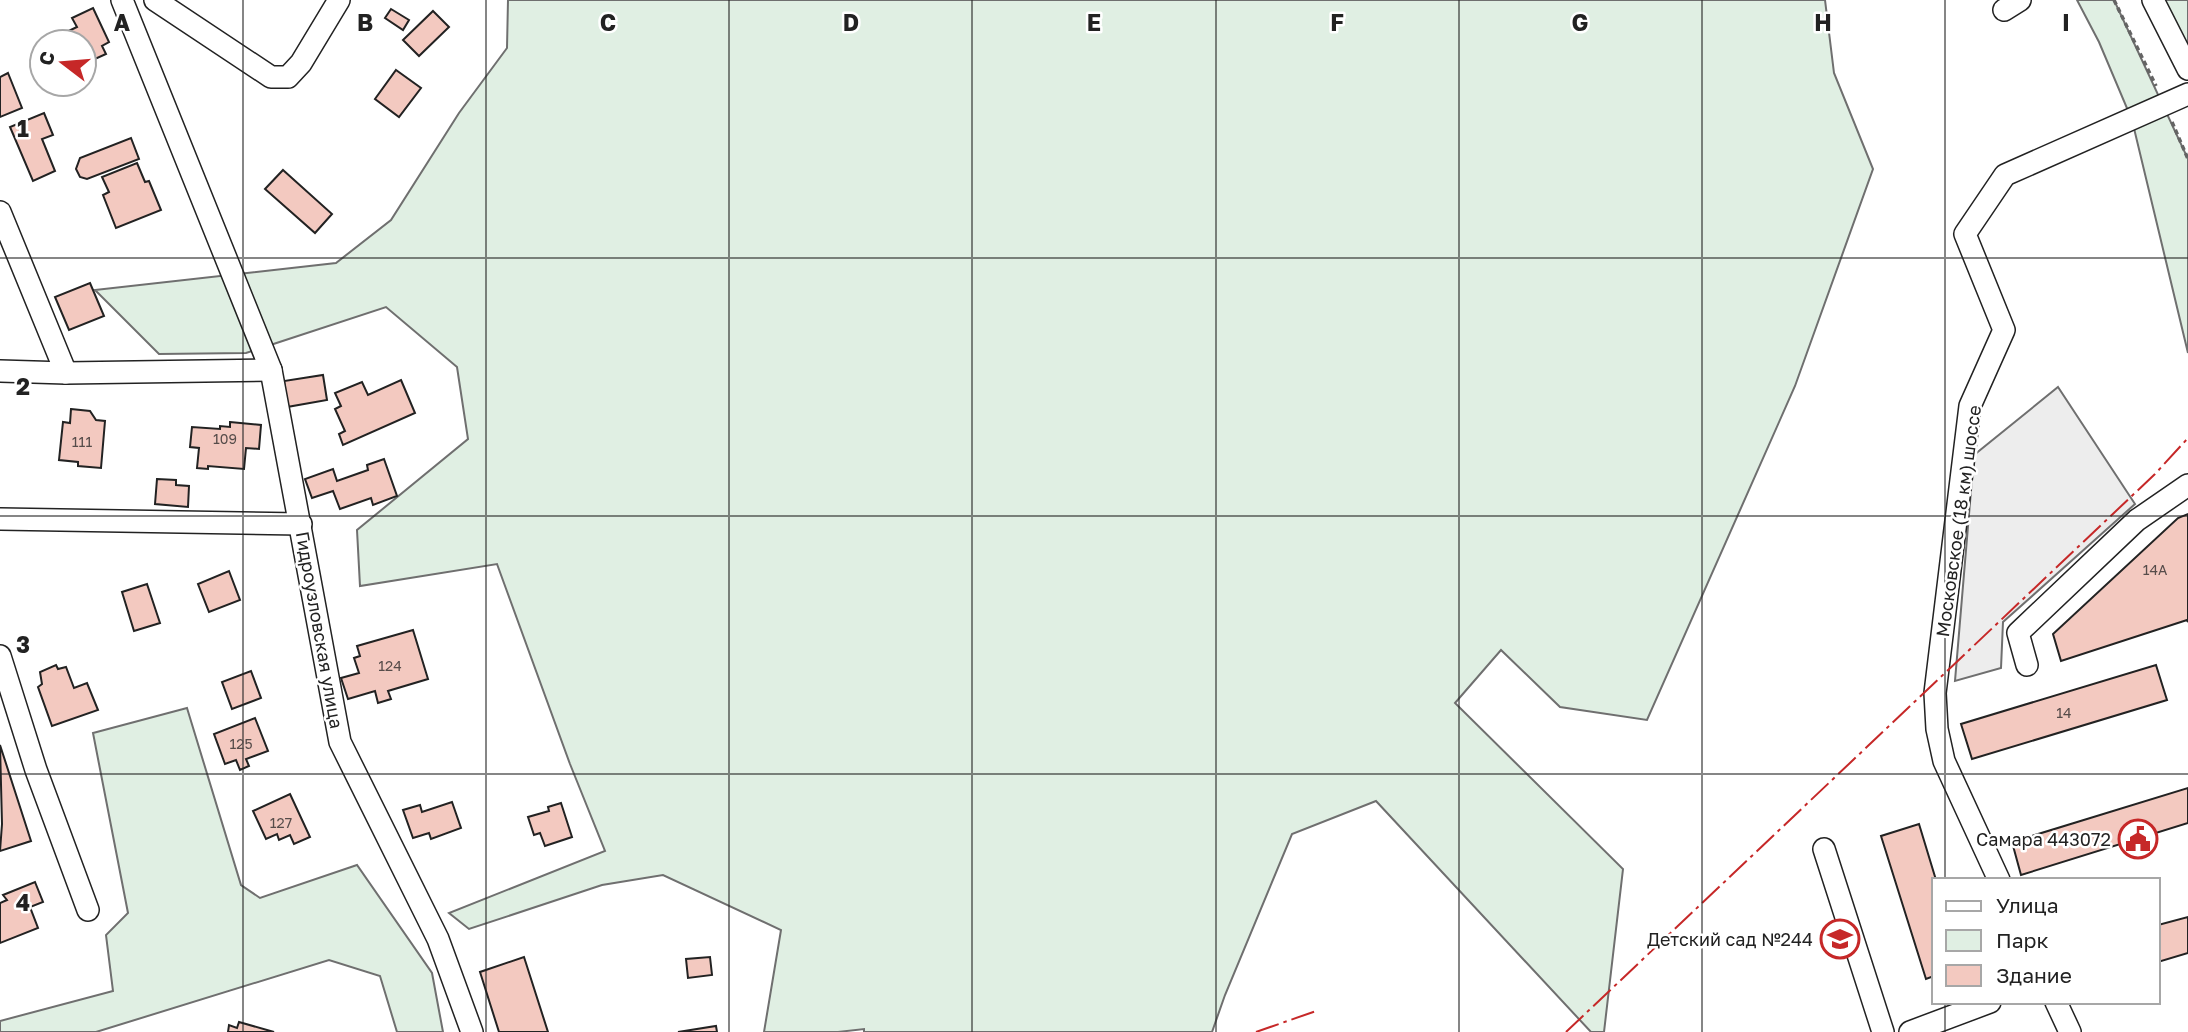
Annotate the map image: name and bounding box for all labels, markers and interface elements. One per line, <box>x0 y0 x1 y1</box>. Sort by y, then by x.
text: A <box>114 8 131 36</box>
text: B <box>357 8 373 36</box>
text: C <box>600 8 616 36</box>
text: D <box>843 8 859 36</box>
text: E <box>1087 8 1101 36</box>
text: F <box>1330 8 1344 36</box>
text: G <box>1572 8 1588 36</box>
text: H <box>1814 8 1832 36</box>
text: I <box>2062 8 2070 36</box>
north arrow <box>28 28 98 98</box>
text: С <box>33 49 59 68</box>
text: 1 <box>17 114 29 142</box>
text: 2 <box>16 372 30 400</box>
street label: Московское (18 км) шоссе <box>1931 404 1985 638</box>
house number: 109 <box>213 430 237 447</box>
house number: 111 <box>72 433 92 450</box>
street label: Гидроузловская улица <box>292 530 348 730</box>
house number: 14А <box>2143 561 2168 578</box>
text: 3 <box>16 630 30 658</box>
house number: 124 <box>378 657 402 674</box>
house number: 14 <box>2056 704 2072 721</box>
house number: 125 <box>229 735 253 752</box>
house number: 127 <box>270 814 292 831</box>
public building icon: Самара 443072 <box>2117 818 2159 860</box>
place label: Самара 443072 <box>1976 828 2111 850</box>
legend <box>1932 878 2160 1004</box>
text: 4 <box>16 888 30 916</box>
text: Улица <box>1996 892 2059 918</box>
school or university icon: Детский сад №244 <box>1819 918 1861 960</box>
text: Парк <box>1996 927 2049 953</box>
place label: Детский сад №244 <box>1647 928 1813 950</box>
text: Здание <box>1996 962 2072 988</box>

